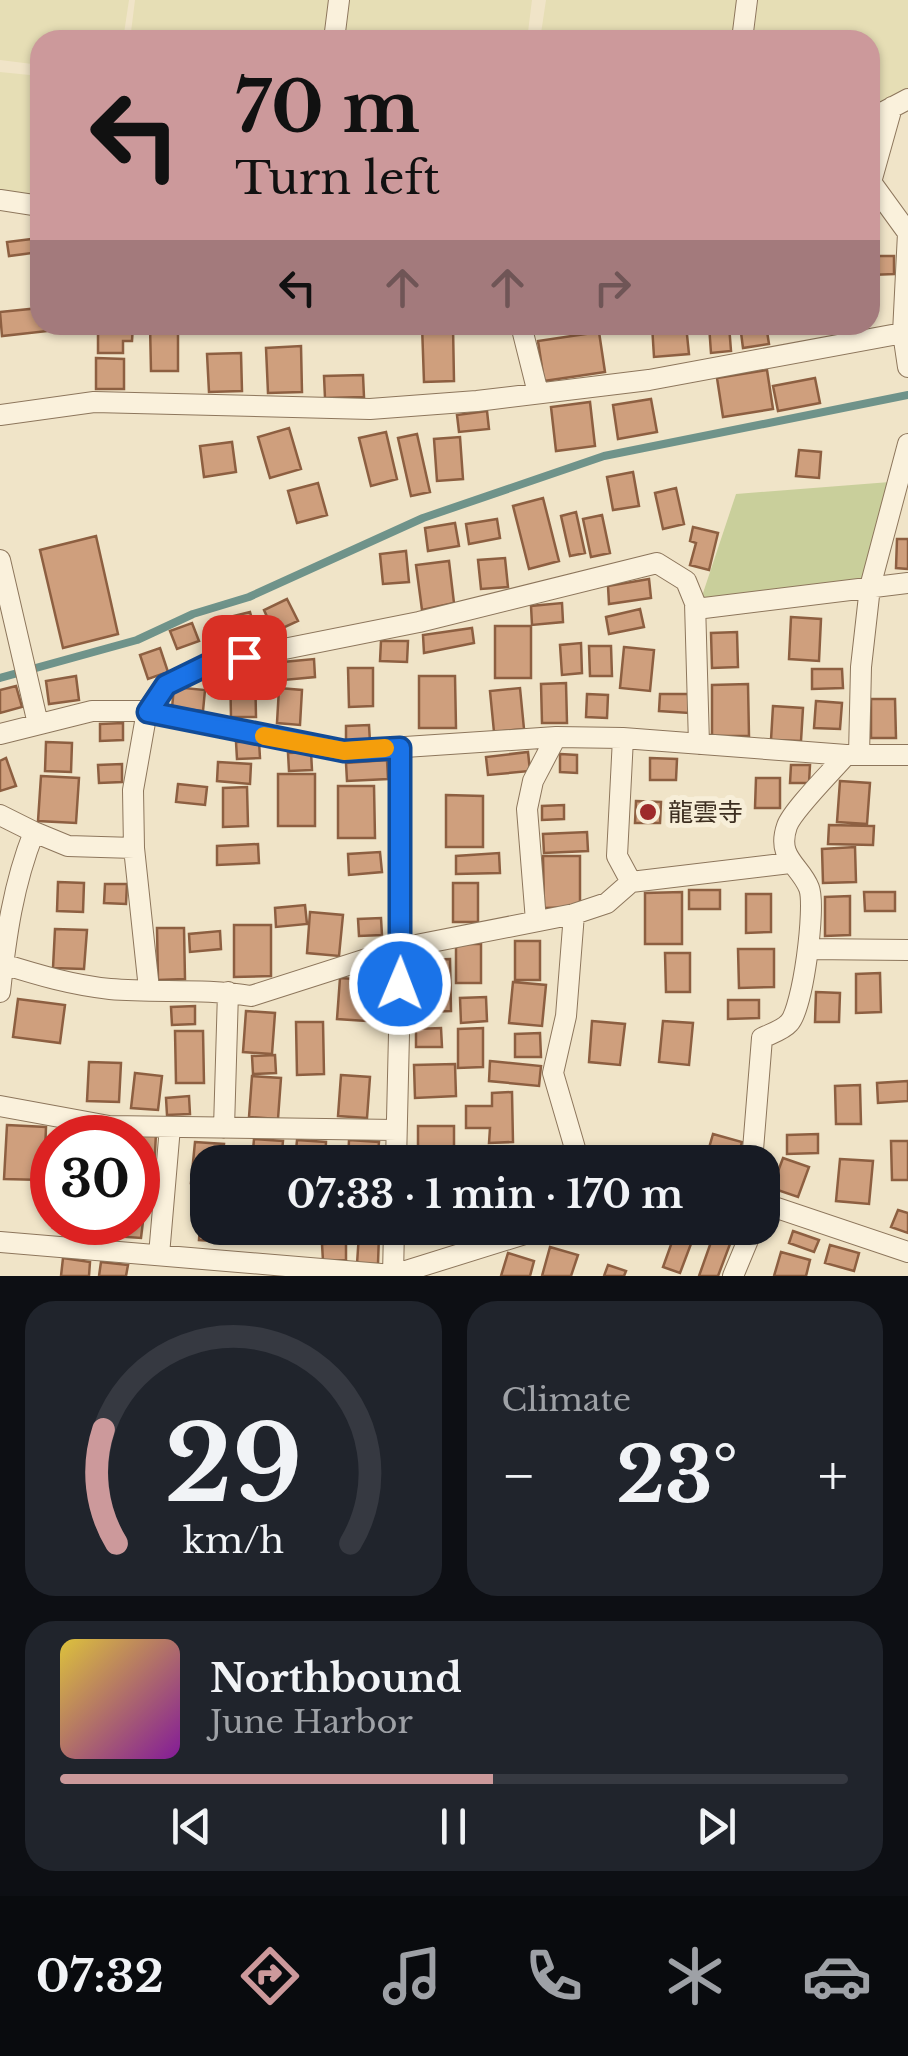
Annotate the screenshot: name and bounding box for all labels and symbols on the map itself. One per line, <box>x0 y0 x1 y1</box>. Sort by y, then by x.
pin <box>202 615 287 700</box>
place label: 龍雲寺 <box>668 797 743 828</box>
marker: 龍雲寺 <box>637 801 659 823</box>
position arrow <box>348 932 452 1036</box>
speed limit sign: 30 <box>30 1115 160 1245</box>

